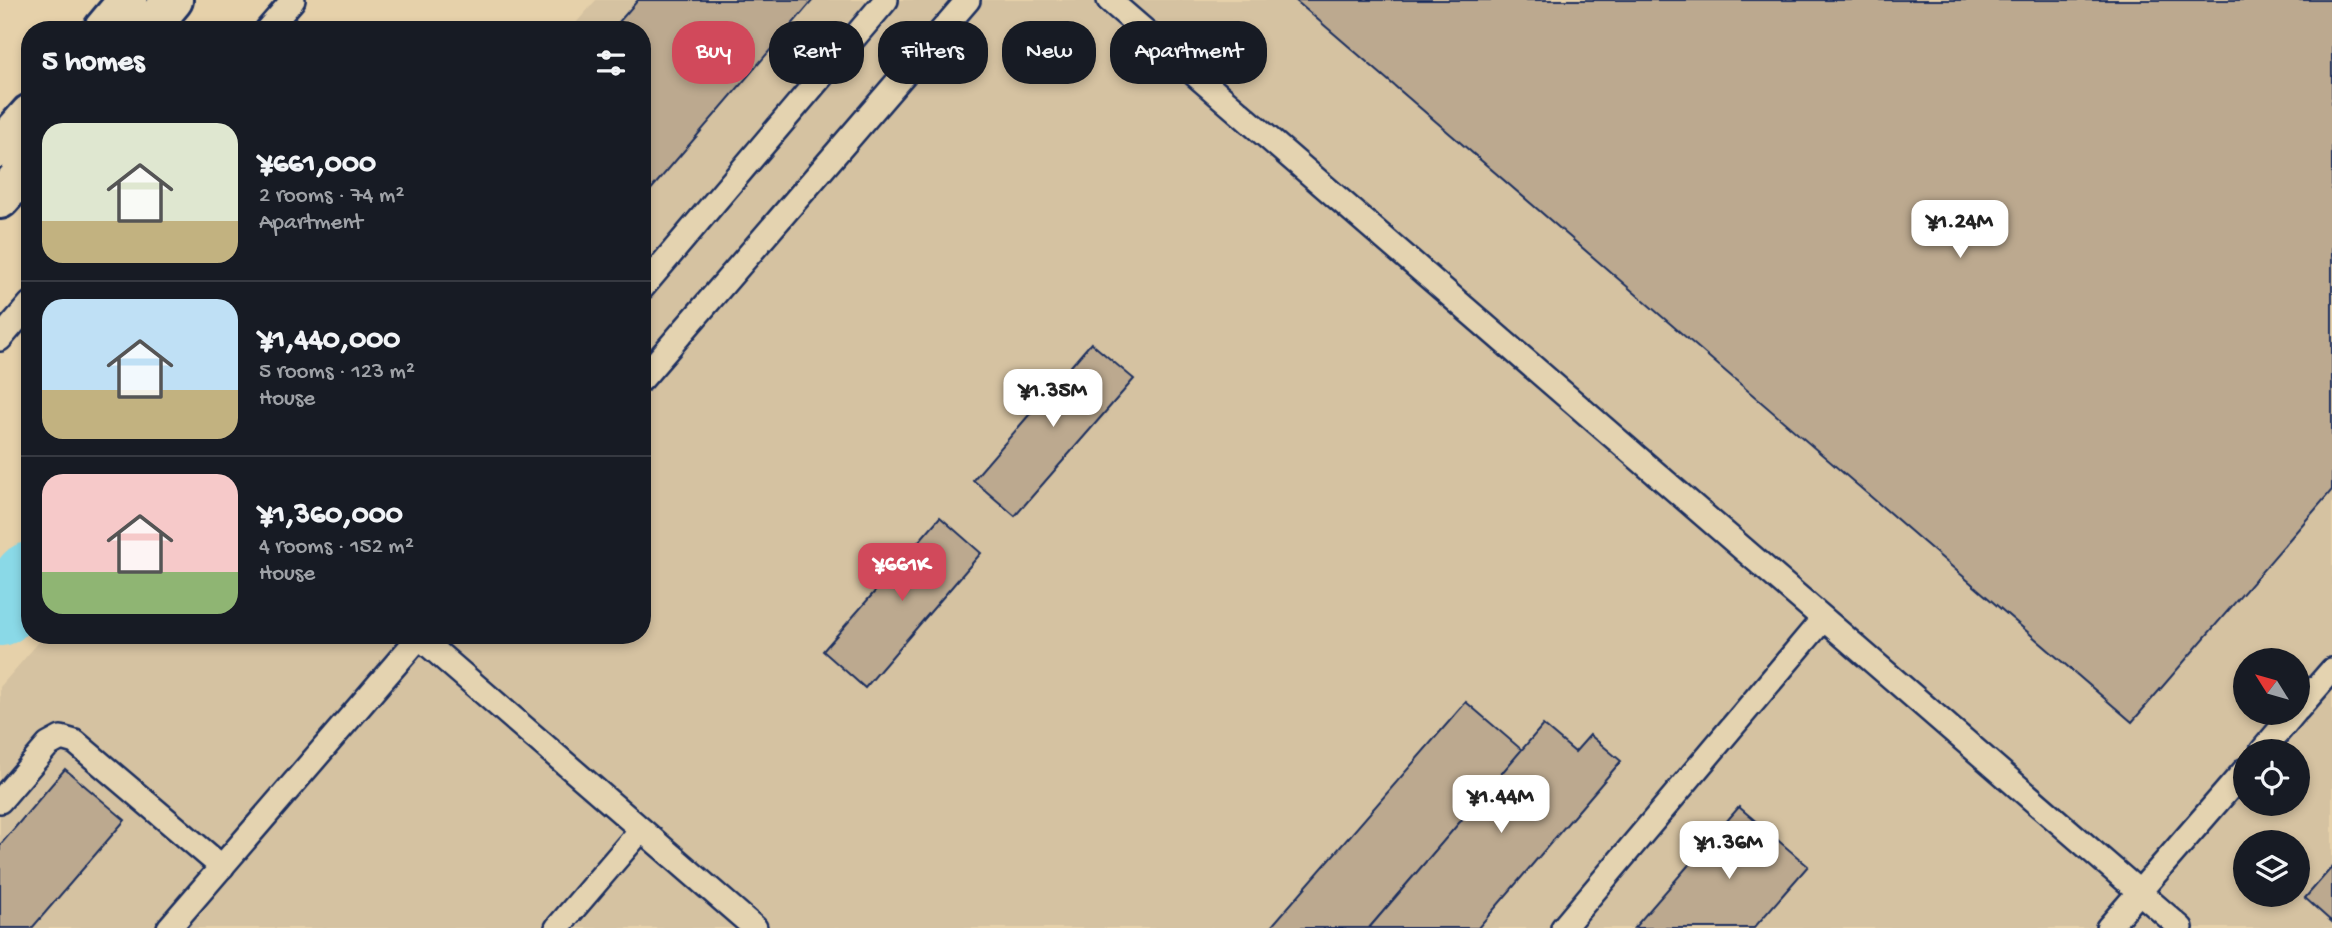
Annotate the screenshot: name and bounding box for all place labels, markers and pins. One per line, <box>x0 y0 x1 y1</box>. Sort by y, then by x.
pin: ¥1.24M <box>1903 201 2017 260</box>
pin: ¥1.35M <box>996 370 1110 429</box>
pin: ¥661K <box>853 544 951 603</box>
pin: ¥1.44M <box>1444 776 1558 835</box>
pin: ¥1.36M <box>1672 822 1786 881</box>

